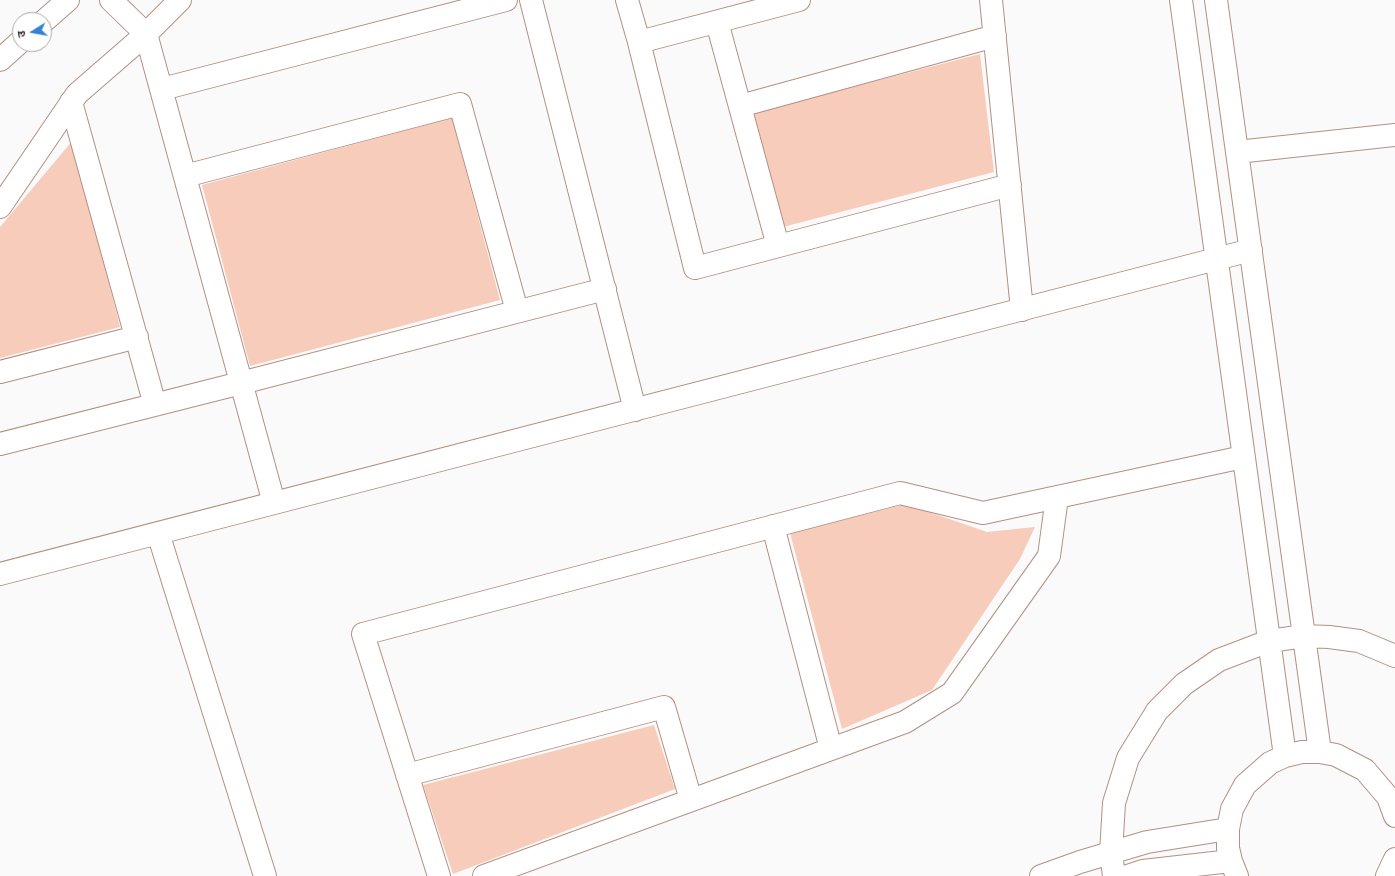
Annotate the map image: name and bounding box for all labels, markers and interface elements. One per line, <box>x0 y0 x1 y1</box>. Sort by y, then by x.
north arrow <box>12 12 52 52</box>
text: उ <box>13 29 30 39</box>

